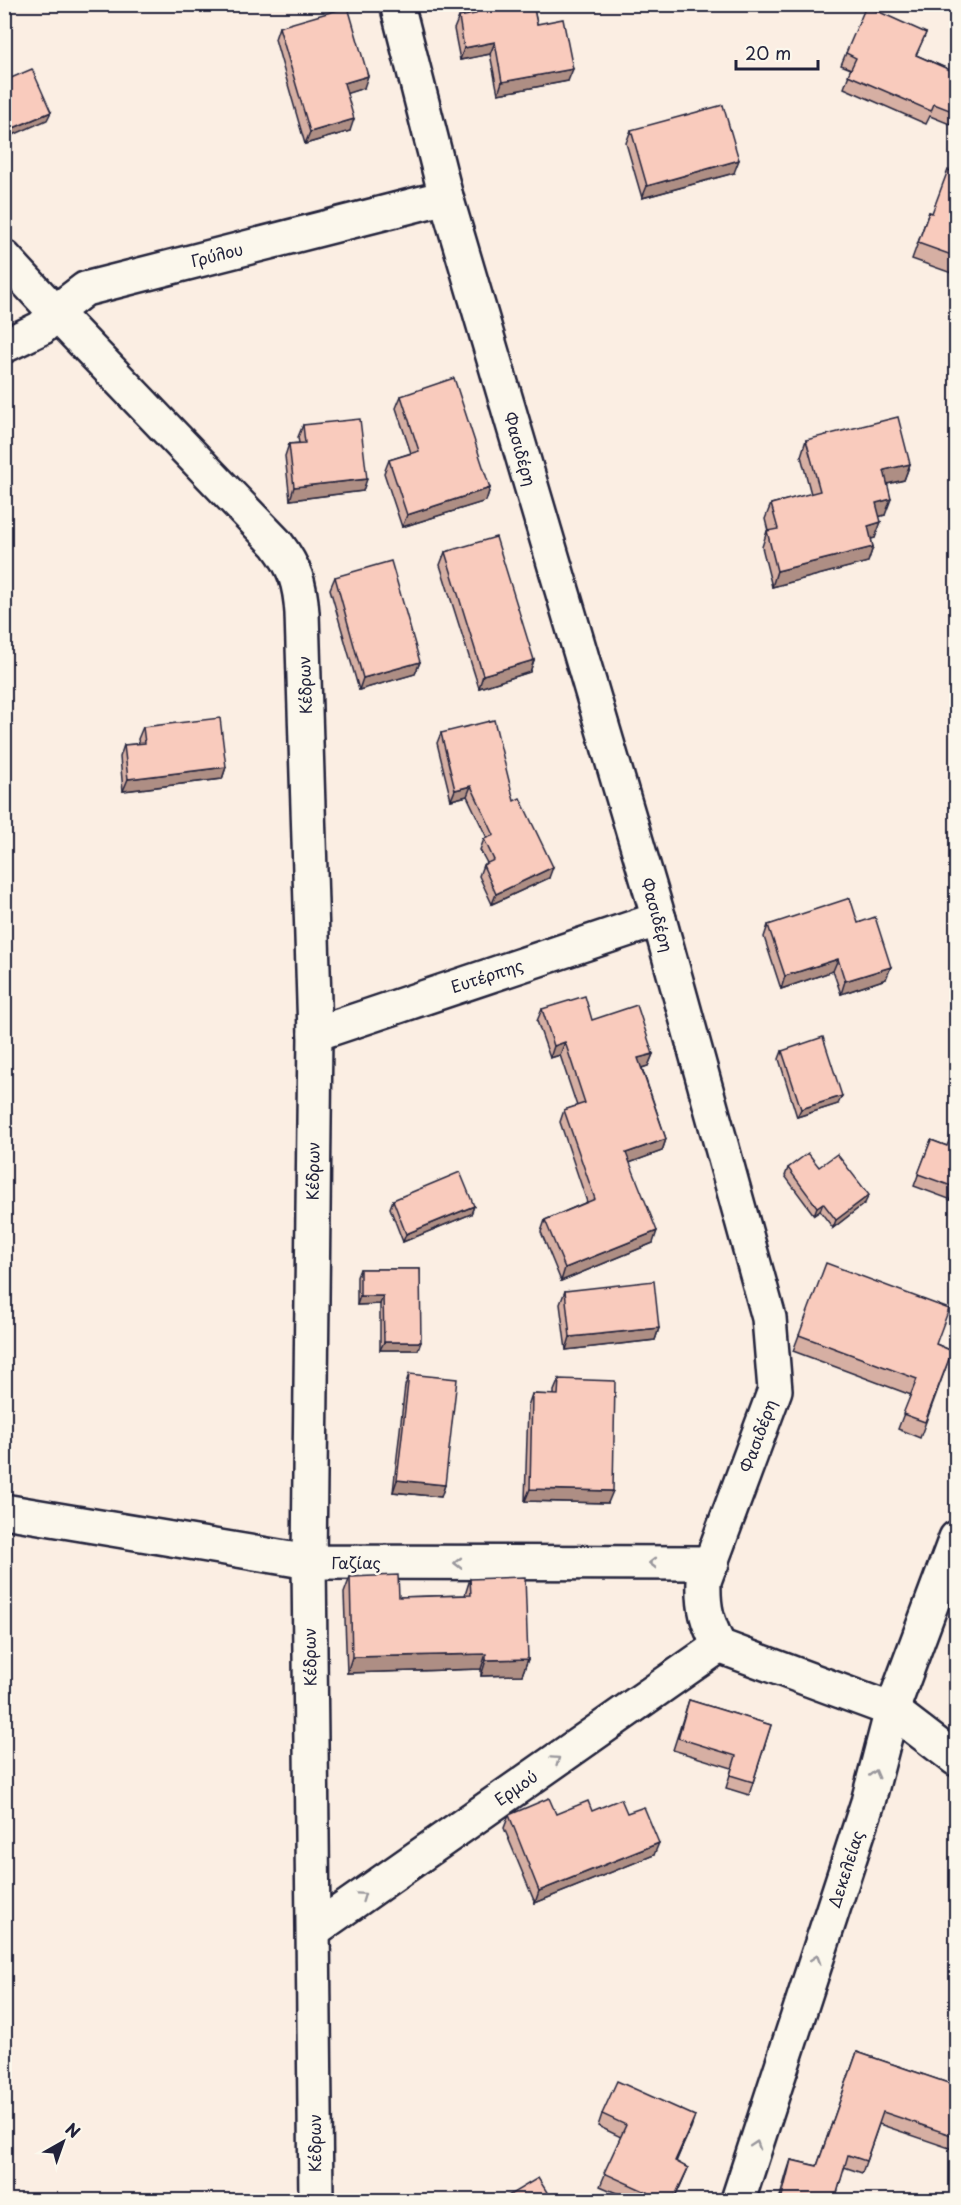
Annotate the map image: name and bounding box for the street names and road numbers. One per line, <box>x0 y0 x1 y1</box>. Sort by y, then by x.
street label: Γρύλου <box>188 236 245 272</box>
street label: Φασιδέρη <box>499 409 543 489</box>
street label: Κέδρων <box>291 655 317 715</box>
street label: Φασιδέρη <box>636 875 680 955</box>
street label: Ευτέρπης <box>447 952 526 998</box>
street label: Κέδρων <box>299 1141 325 1201</box>
street label: Φασιδέρη <box>733 1396 781 1476</box>
street label: Γαζίας <box>331 1550 381 1574</box>
street label: Κέδρων <box>296 1627 322 1687</box>
street label: Ερμού <box>489 1764 542 1811</box>
street label: Δεκελείας <box>821 1827 869 1910</box>
street label: Κέδρων <box>302 2114 326 2172</box>

